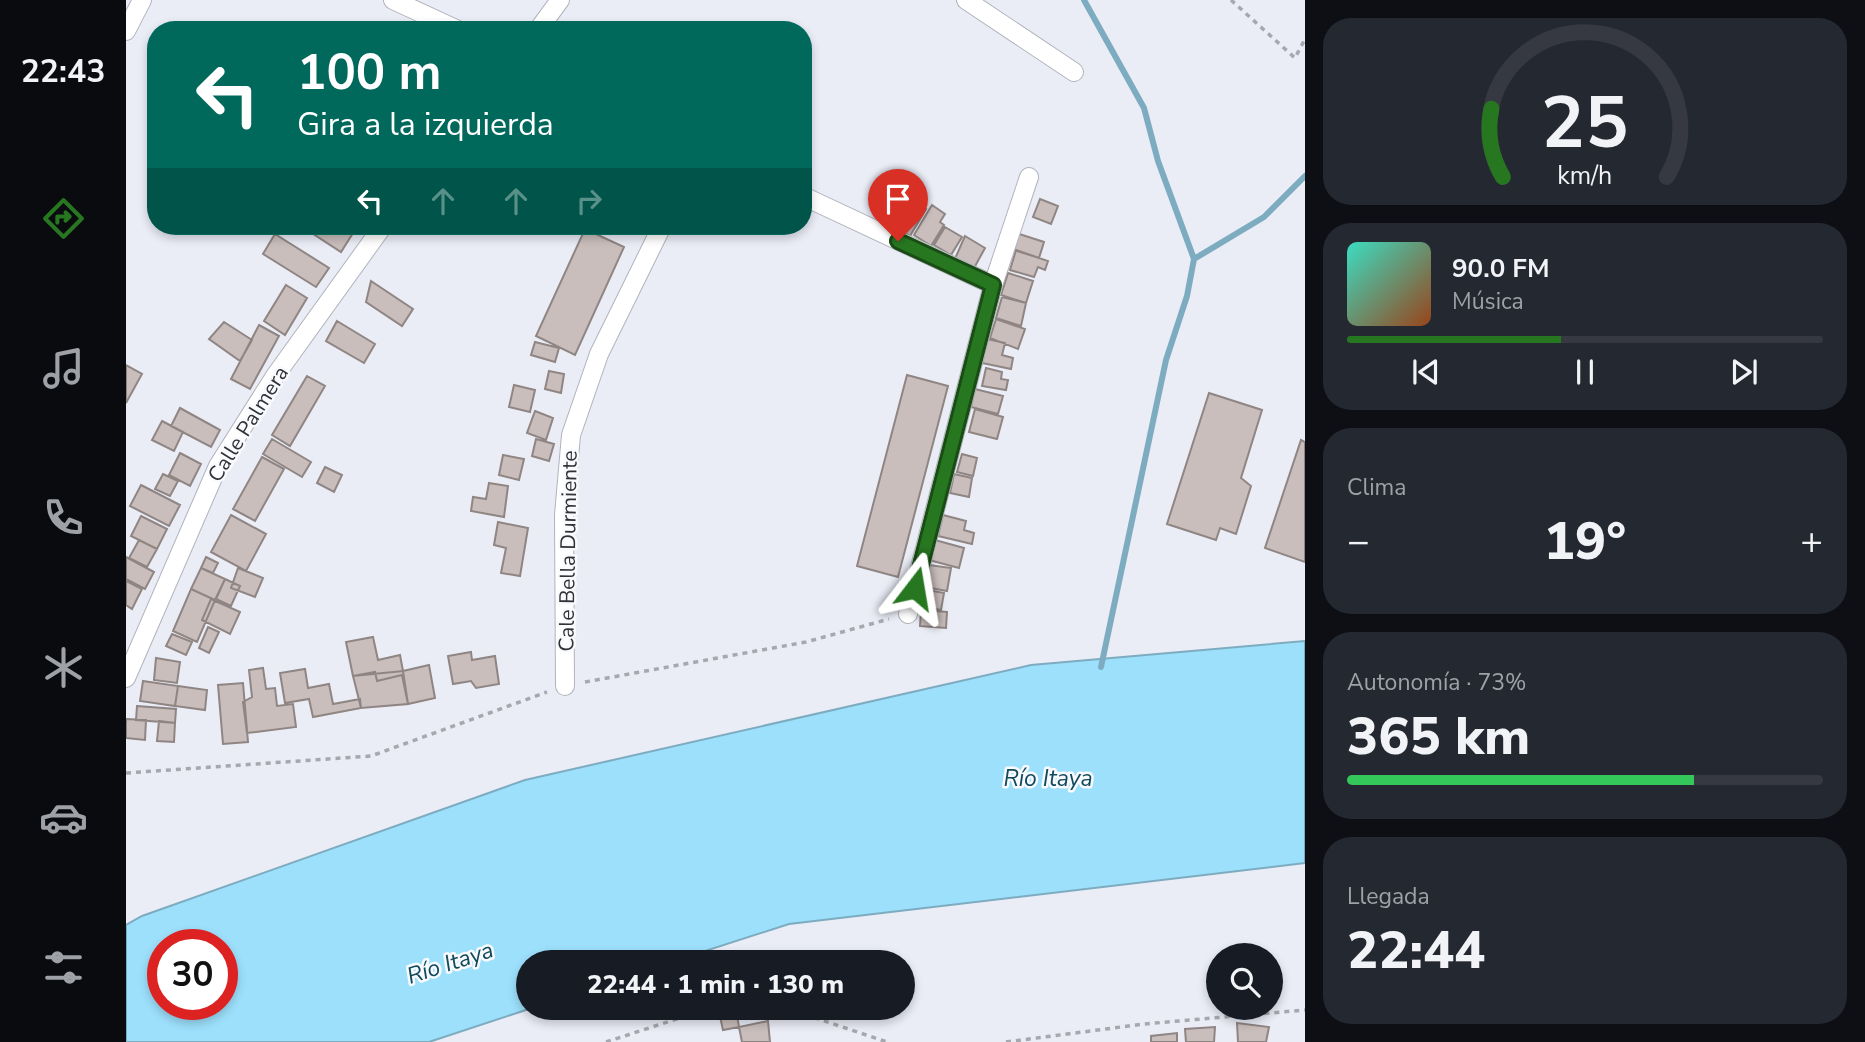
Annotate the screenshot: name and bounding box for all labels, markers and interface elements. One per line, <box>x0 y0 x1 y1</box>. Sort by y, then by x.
text: 100 m <box>297 39 441 106</box>
icon: left <box>182 49 273 140</box>
text: 22:43 <box>21 50 105 93</box>
text: 25 <box>1541 74 1629 174</box>
text: Gira a la izquierda <box>297 103 554 146</box>
text: km/h <box>1557 159 1613 193</box>
pin <box>868 169 928 241</box>
icon: arrive <box>879 180 917 218</box>
icon: left <box>351 182 389 220</box>
icon: ahead <box>424 182 462 220</box>
icon: ahead <box>497 182 535 220</box>
icon: right <box>570 182 608 220</box>
icon: directions <box>39 194 88 243</box>
text: 90.0 FM <box>1452 251 1549 286</box>
text: Música <box>1452 286 1524 317</box>
icon: music <box>39 344 88 393</box>
icon: previous <box>1407 353 1445 391</box>
icon: pause <box>1566 353 1604 391</box>
icon: next <box>1725 353 1763 391</box>
street label: Calle Palmera <box>201 361 295 487</box>
street label: Cale Bella Durmiente <box>552 450 584 652</box>
text: Clima <box>1347 472 1407 503</box>
icon: phone <box>39 493 88 542</box>
text: 19° <box>1544 506 1626 577</box>
text: − <box>1347 516 1370 567</box>
text: + <box>1800 516 1823 567</box>
position arrow <box>878 551 952 625</box>
icon: climate <box>39 643 88 692</box>
text: Autonomía · 73% <box>1347 667 1527 698</box>
text: 365 km <box>1347 701 1530 772</box>
water label: Río Itaya <box>1003 763 1093 794</box>
icon: car <box>39 793 88 842</box>
text: Llegada <box>1347 881 1430 912</box>
text: 22:44 <box>1347 915 1485 986</box>
speed limit sign: 30 <box>147 929 238 1020</box>
water label: Río Itaya <box>403 934 497 992</box>
icon: filters <box>39 943 88 992</box>
map controls <box>1206 943 1283 1020</box>
button: search <box>1206 943 1283 1020</box>
text: 22:44 · 1 min · 130 m <box>587 967 844 1002</box>

